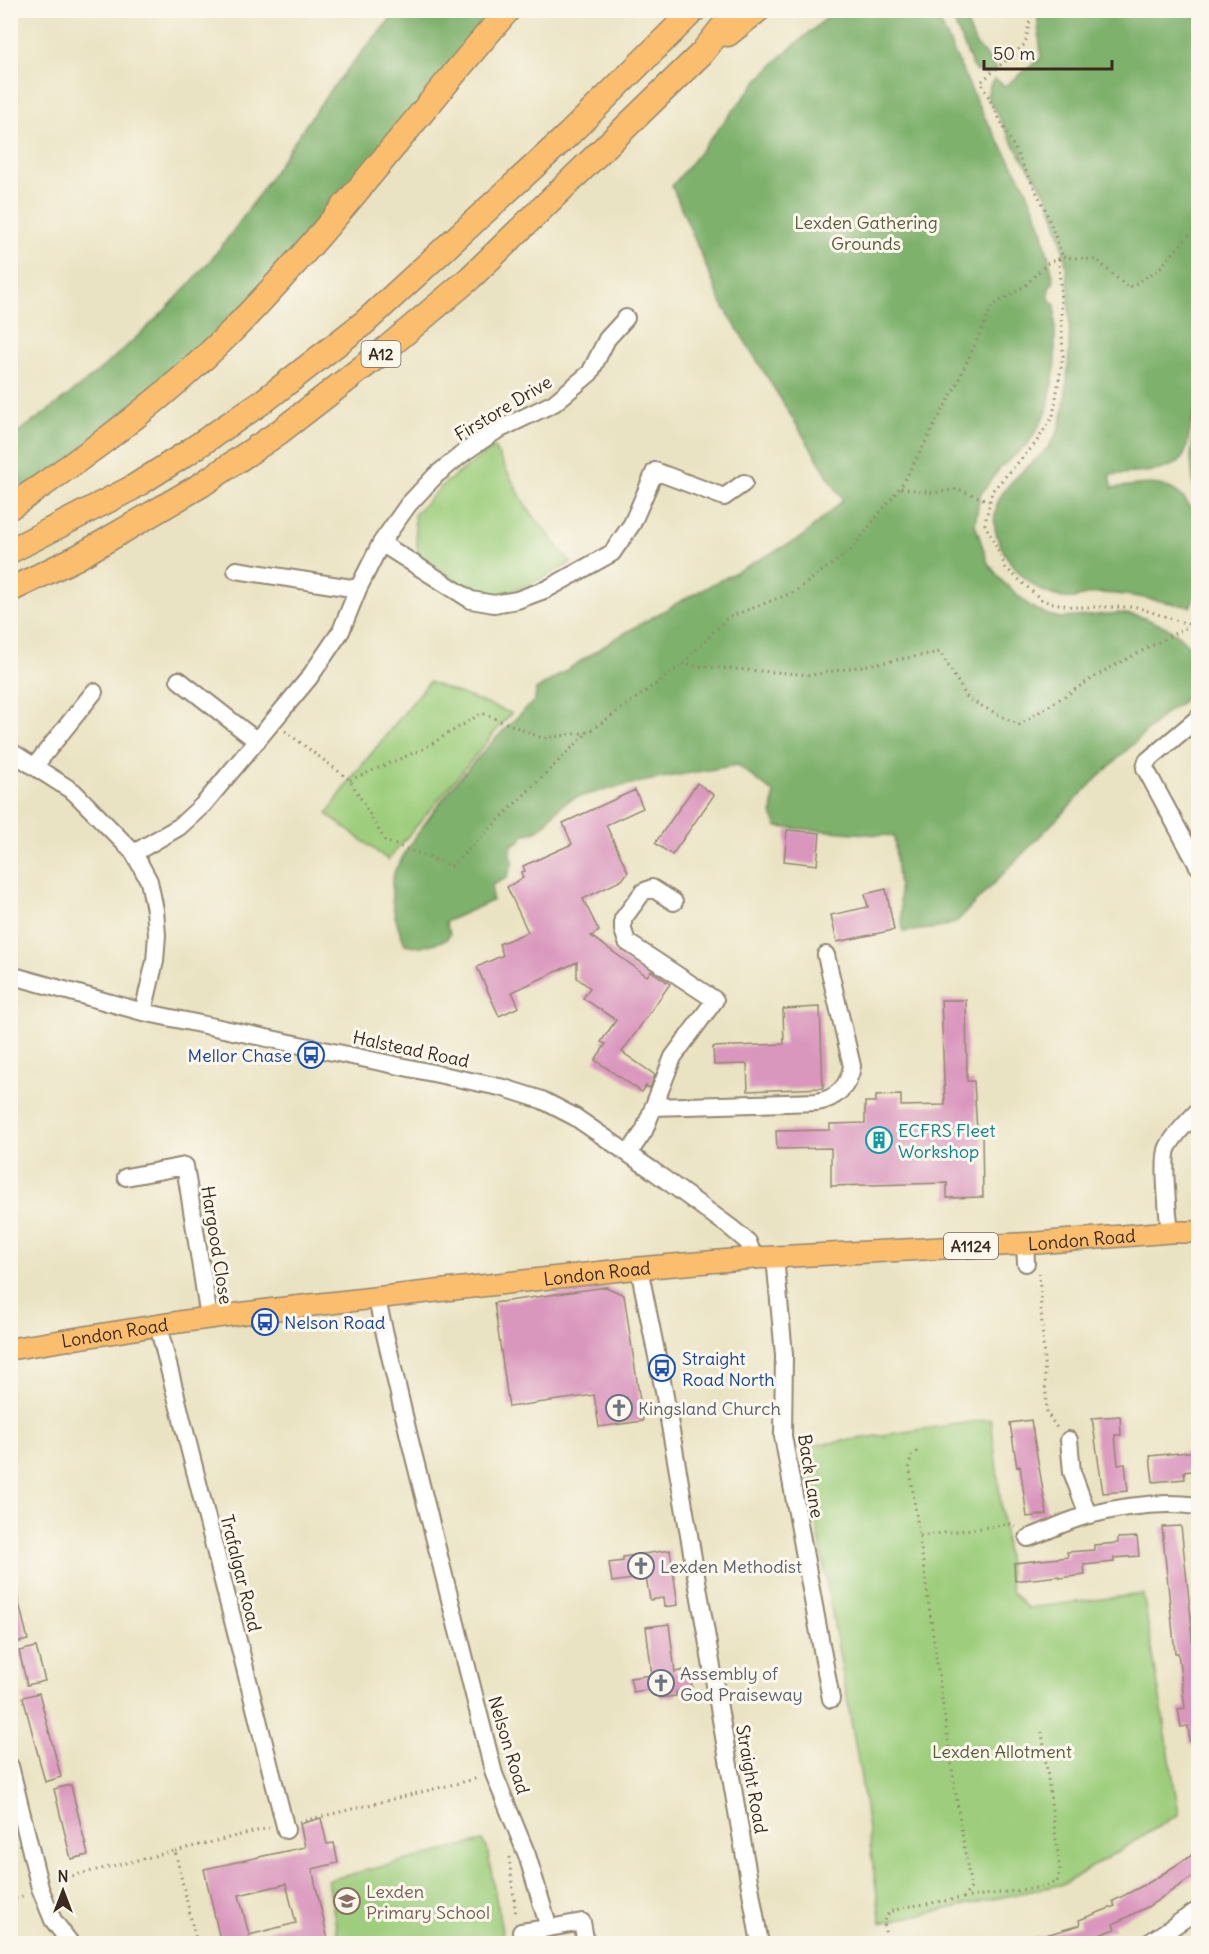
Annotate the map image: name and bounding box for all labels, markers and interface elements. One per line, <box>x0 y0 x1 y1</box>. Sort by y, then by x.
scale bar <box>984 33 1112 71</box>
text: 50 m <box>993 42 1035 65</box>
park label: Lexden Gathering Grounds <box>794 211 938 255</box>
road number: A12 <box>362 341 400 367</box>
street label: Firstore Drive <box>450 370 556 446</box>
street label: Halstead Road <box>351 1025 472 1073</box>
bus stop icon: Mellor Chase <box>296 1040 326 1070</box>
place label: Mellor Chase <box>188 1044 292 1067</box>
place label: ECFRS Fleet Workshop <box>898 1119 996 1163</box>
building icon: ECFRS Fleet Workshop <box>864 1125 894 1155</box>
street label: Hargood Close <box>196 1184 238 1306</box>
street label: London Road <box>1027 1223 1137 1255</box>
road number: A1124 <box>944 1233 998 1259</box>
street label: London Road <box>542 1256 652 1290</box>
bus stop icon: Nelson Road <box>250 1307 280 1337</box>
place label: Nelson Road <box>284 1311 386 1334</box>
street label: London Road <box>60 1312 170 1352</box>
place label: Straight Road North <box>682 1347 775 1391</box>
bus stop icon: Straight Road North <box>647 1353 677 1383</box>
church icon: Kingsland Church <box>604 1393 634 1423</box>
place label: Kingsland Church <box>638 1397 781 1420</box>
street label: Back Lane <box>793 1432 829 1520</box>
street label: Trafalgar Road <box>215 1512 267 1634</box>
church icon: Lexden Methodist <box>626 1551 656 1581</box>
place label: Lexden Methodist <box>660 1555 802 1578</box>
place label: Assembly of God Praiseway <box>680 1662 803 1706</box>
church icon: Assembly of God Praiseway <box>646 1668 676 1698</box>
street label: Nelson Road <box>483 1693 535 1797</box>
street label: Straight Road <box>731 1723 773 1836</box>
park label: Lexden Allotment <box>932 1740 1072 1763</box>
north arrow <box>33 1861 93 1921</box>
text: N <box>57 1866 69 1886</box>
place label: Lexden Primary School <box>366 1880 490 1924</box>
school or university icon: Lexden Primary School <box>332 1886 362 1916</box>

